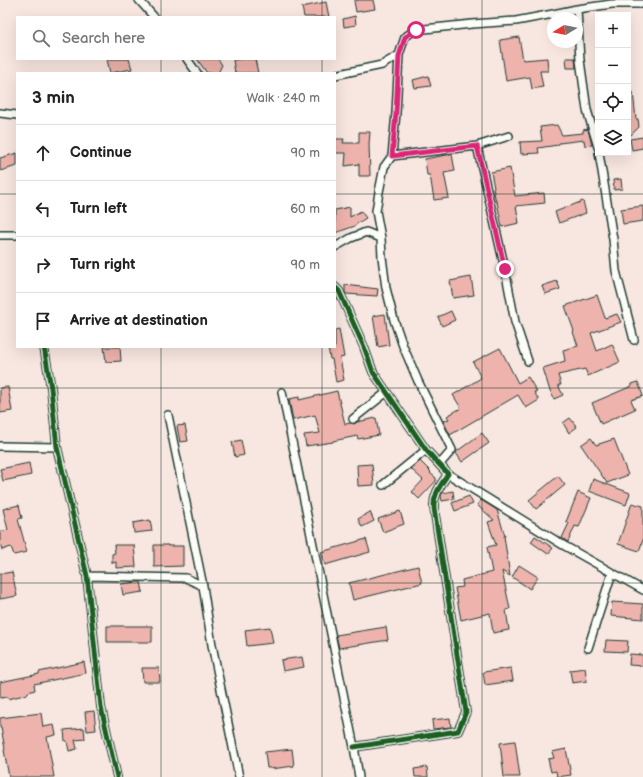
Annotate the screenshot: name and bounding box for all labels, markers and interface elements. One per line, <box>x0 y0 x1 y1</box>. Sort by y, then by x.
north arrow <box>547 12 583 48</box>
map controls <box>595 12 631 156</box>
button: + <box>595 12 631 48</box>
search box <box>16 16 336 60</box>
route start <box>407 21 425 39</box>
icon: search <box>30 27 52 49</box>
text: Search here <box>62 29 145 48</box>
button: − <box>595 48 631 84</box>
button: locate <box>595 84 631 120</box>
text: 3 min <box>32 88 75 108</box>
text: Walk · 240 m <box>246 90 320 106</box>
button: layers <box>595 120 631 156</box>
icon: ahead <box>32 142 54 164</box>
text: Continue <box>70 143 132 162</box>
text: 90 m <box>291 145 320 161</box>
icon: left <box>32 198 54 220</box>
text: Turn left <box>70 199 127 218</box>
text: 60 m <box>290 201 320 217</box>
icon: right <box>32 254 54 276</box>
text: Turn right <box>70 255 135 274</box>
text: 90 m <box>291 257 320 273</box>
route end <box>496 260 514 278</box>
icon: arrive <box>32 310 54 332</box>
text: Arrive at destination <box>70 311 208 330</box>

